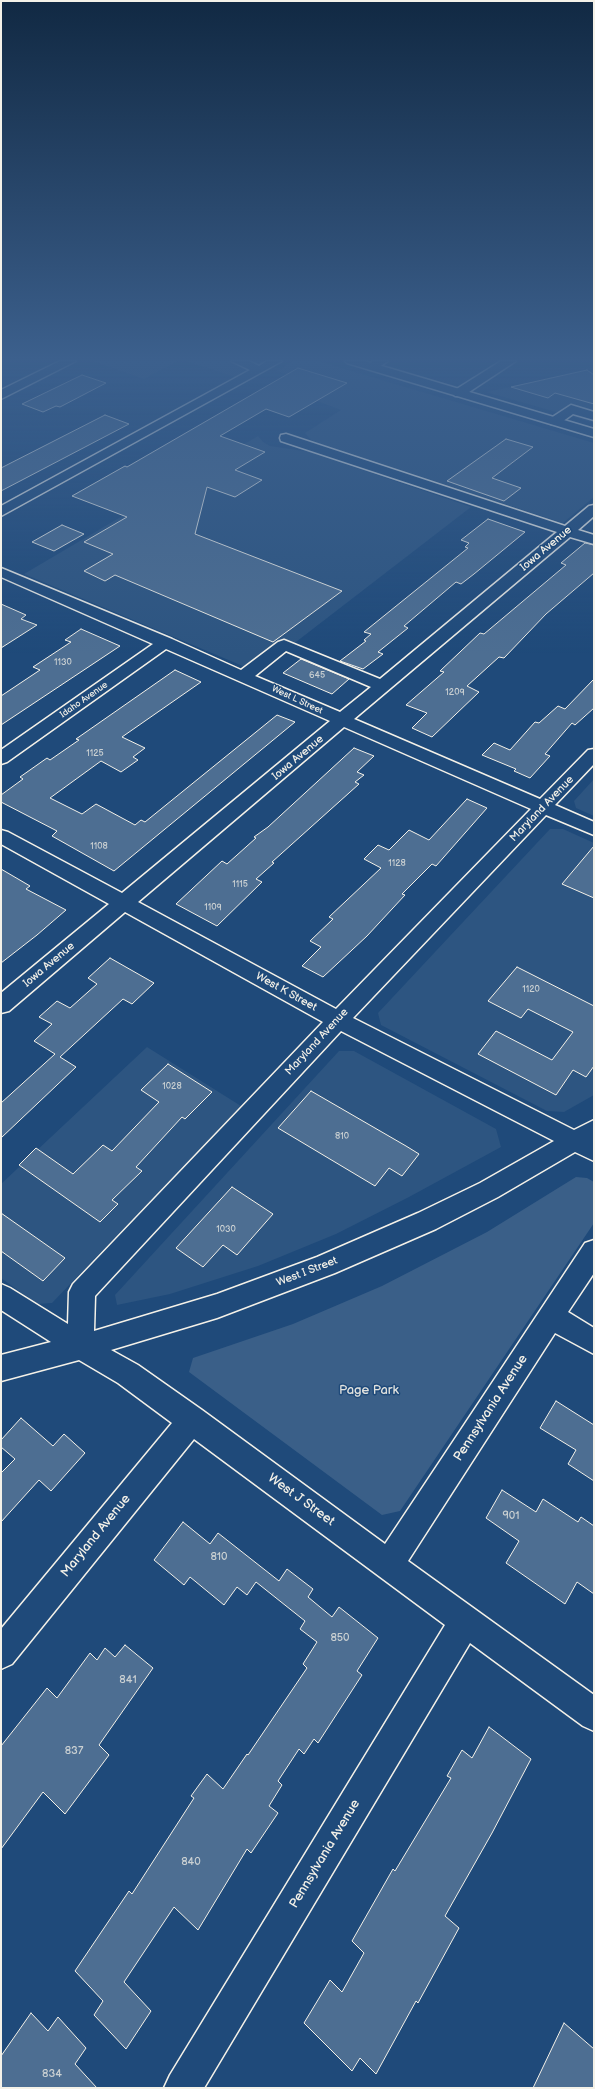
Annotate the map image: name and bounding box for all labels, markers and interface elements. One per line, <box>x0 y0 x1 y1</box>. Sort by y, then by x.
street label: Iowa Avenue <box>518 524 574 574</box>
house number: 1130 <box>54 658 72 668</box>
house number: 645 <box>309 671 325 681</box>
street label: Idaho Avenue <box>58 680 110 720</box>
street label: West L Street <box>270 683 324 717</box>
house number: 1209 <box>445 688 465 698</box>
street label: Iowa Avenue <box>270 733 326 783</box>
house number: 1125 <box>86 749 104 759</box>
street label: Maryland Avenue <box>507 773 577 845</box>
house number: 1108 <box>90 842 108 852</box>
house number: 1128 <box>388 859 406 869</box>
house number: 1115 <box>232 880 248 890</box>
house number: 1109 <box>204 903 222 913</box>
street label: Iowa Avenue <box>21 940 77 990</box>
street label: West K Street <box>253 970 319 1014</box>
house number: 1120 <box>522 985 540 995</box>
street label: Maryland Avenue <box>283 1006 351 1078</box>
house number: 1028 <box>162 1082 182 1092</box>
house number: 810 <box>335 1132 349 1142</box>
house number: 1030 <box>216 1225 236 1235</box>
street label: West I Street <box>275 1254 339 1290</box>
street label: Pennsylvania Avenue <box>451 1352 531 1464</box>
park label: Page Park <box>339 1383 399 1399</box>
street label: West J Street <box>264 1470 338 1530</box>
street label: Maryland Avenue <box>58 1492 134 1580</box>
house number: 901 <box>502 1509 520 1523</box>
house number: 810 <box>210 1550 228 1564</box>
house number: 850 <box>330 1631 350 1645</box>
house number: 841 <box>119 1673 137 1687</box>
house number: 837 <box>65 1744 83 1758</box>
street label: Pennsylvania Avenue <box>286 1797 364 1911</box>
house number: 840 <box>181 1855 201 1869</box>
house number: 834 <box>42 2067 62 2081</box>

